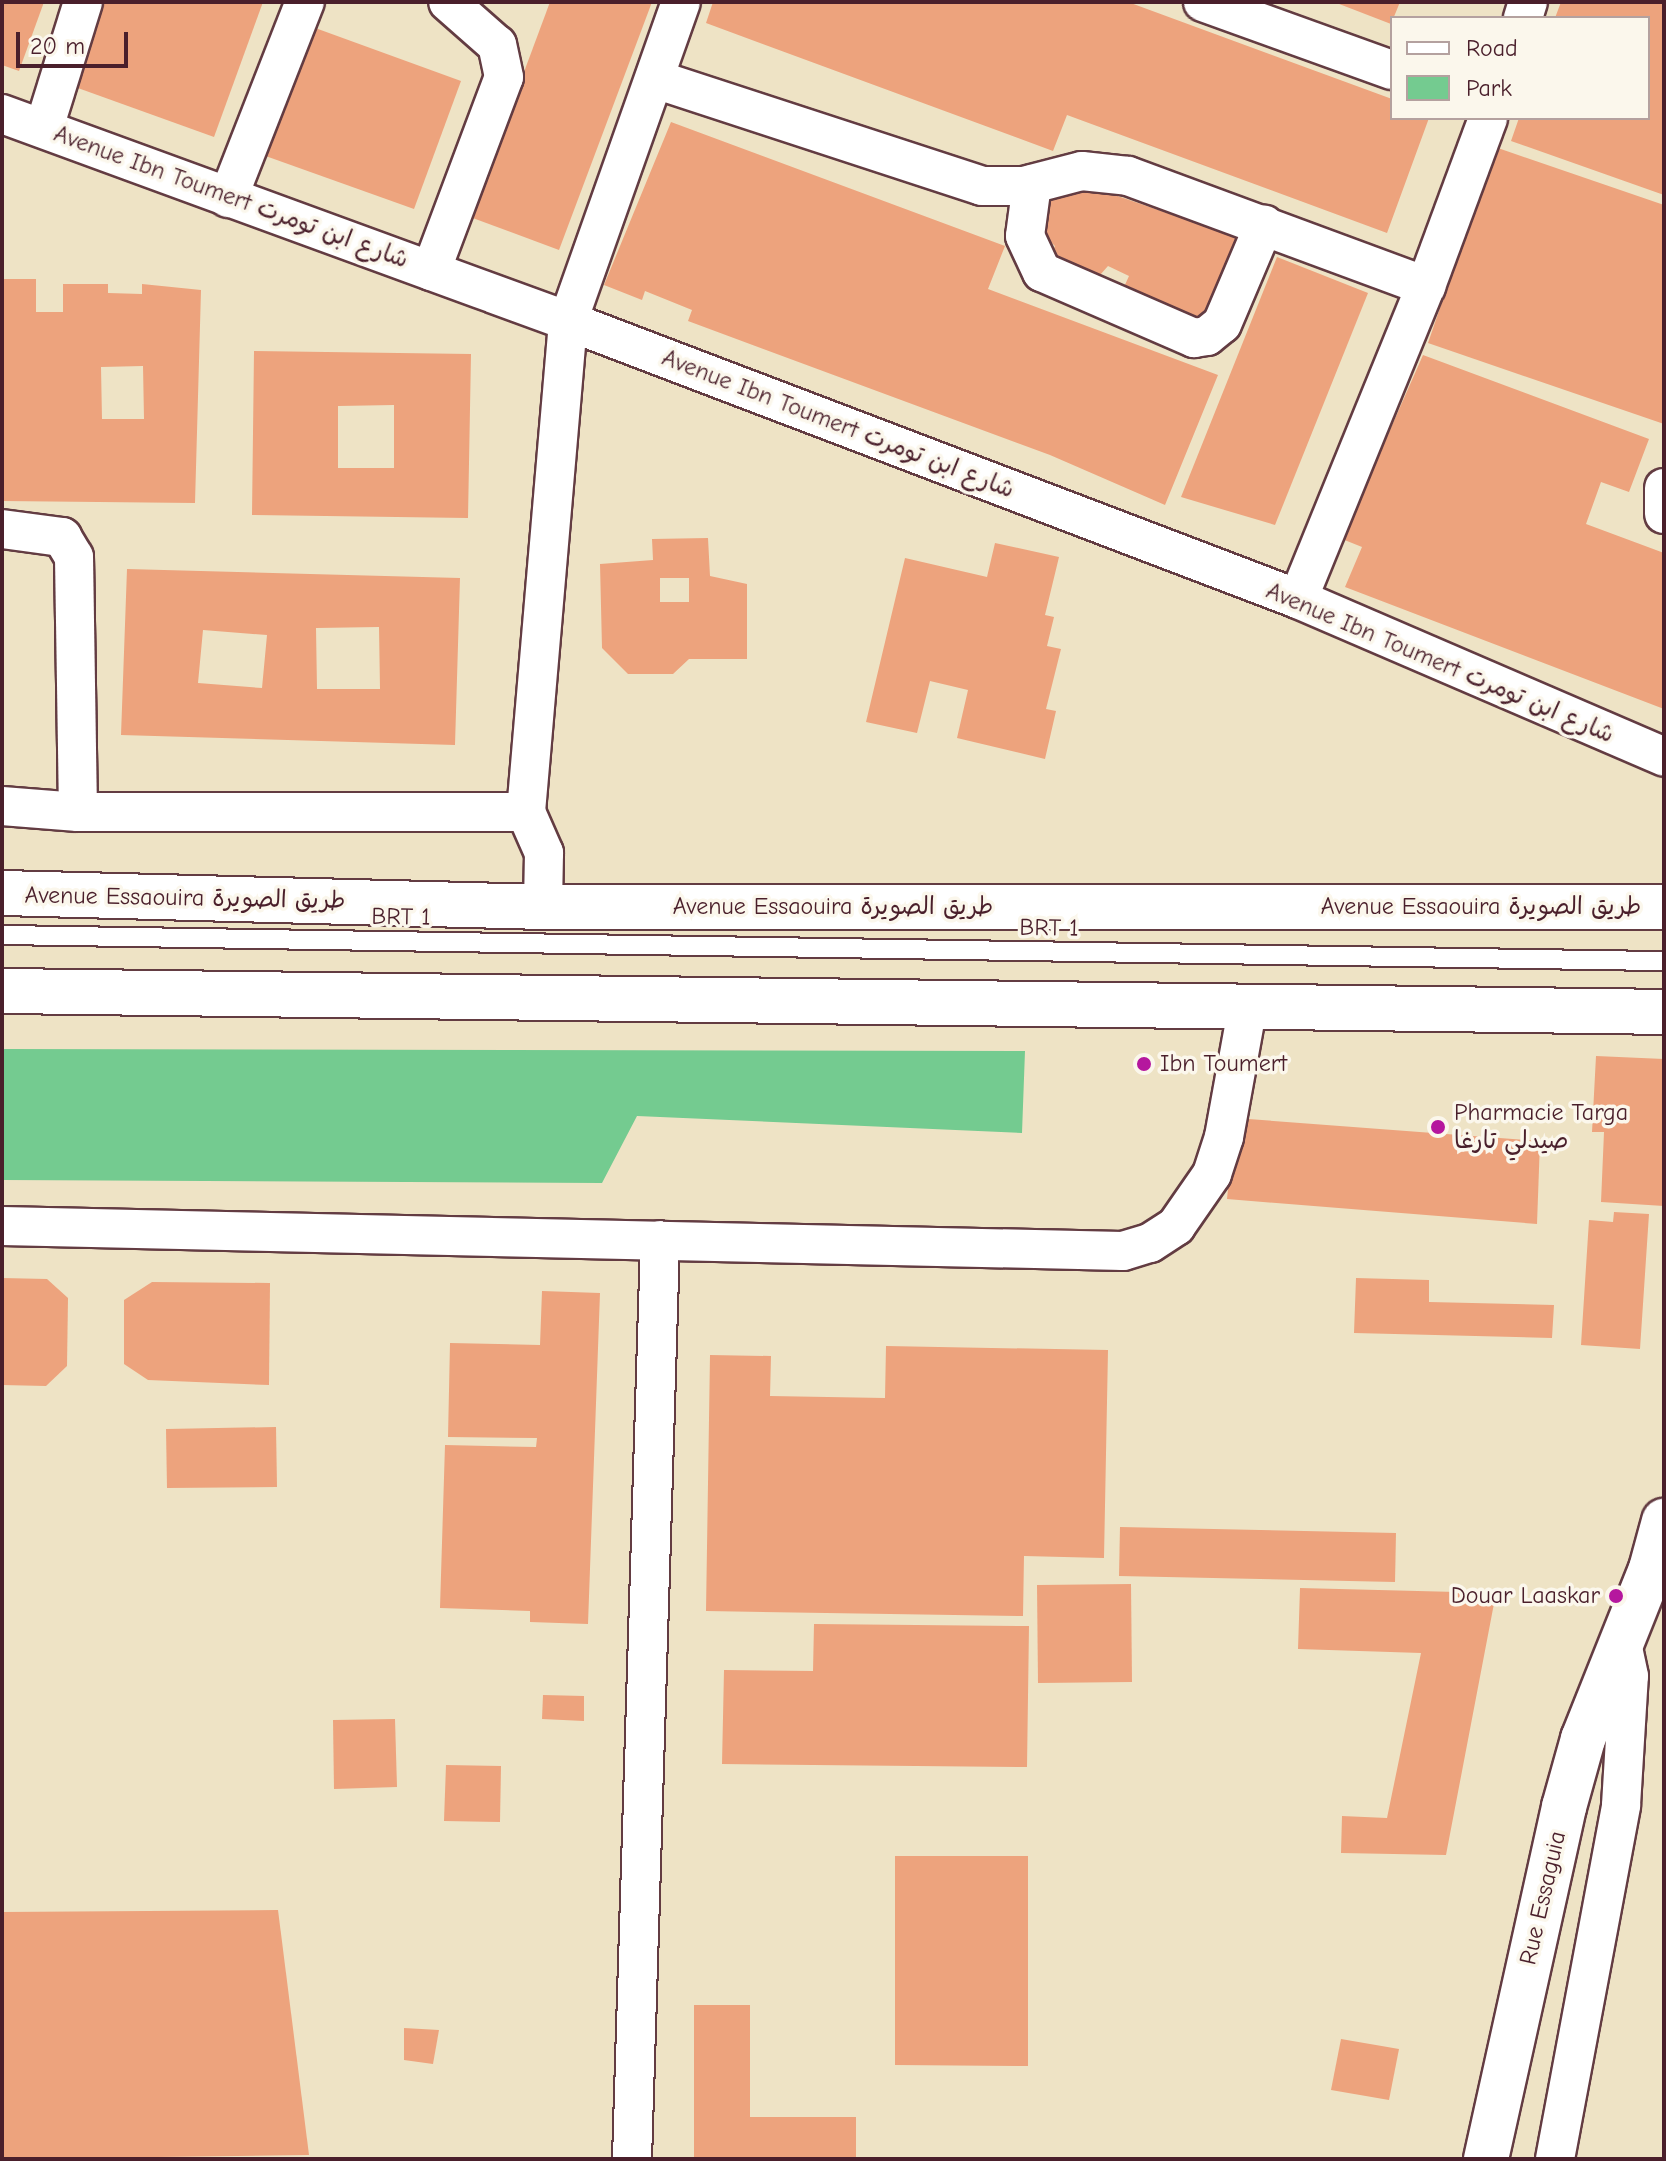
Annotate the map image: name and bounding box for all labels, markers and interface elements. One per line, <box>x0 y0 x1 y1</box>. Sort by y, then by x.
scale bar <box>20 16 132 66</box>
legend <box>1390 16 1650 120</box>
text: 20 m <box>30 32 85 60</box>
text: Road <box>1466 34 1518 62</box>
text: Park <box>1466 74 1512 102</box>
street label: Avenue Ibn Toumert شارع ابن تومرت <box>50 119 412 275</box>
street label: Avenue Ibn Toumert شارع ابن تومرت <box>658 343 1018 505</box>
street label: Avenue Ibn Toumert شارع ابن تومرت <box>1262 577 1618 749</box>
street label: Avenue Essaouira طريق الصويرة <box>24 881 346 915</box>
street label: Avenue Essaouira طريق الصويرة <box>673 893 993 921</box>
street label: Avenue Essaouira طريق الصويرة <box>1321 893 1641 921</box>
street label: BRT 1 <box>371 902 431 932</box>
street label: BRT 1 <box>1019 913 1079 943</box>
place label: Ibn Toumert <box>1160 1050 1287 1078</box>
marker: Ibn Toumert <box>1135 1055 1153 1073</box>
place label: Pharmacie Targa صيدلي تارغا <box>1454 1099 1628 1155</box>
marker: Pharmacie Targa صيدلي تارغا <box>1429 1118 1447 1136</box>
place label: Douar Laaskar <box>1451 1582 1600 1610</box>
marker: Douar Laaskar <box>1607 1587 1625 1605</box>
street label: Rue Essaguia <box>1514 1828 1572 1968</box>

